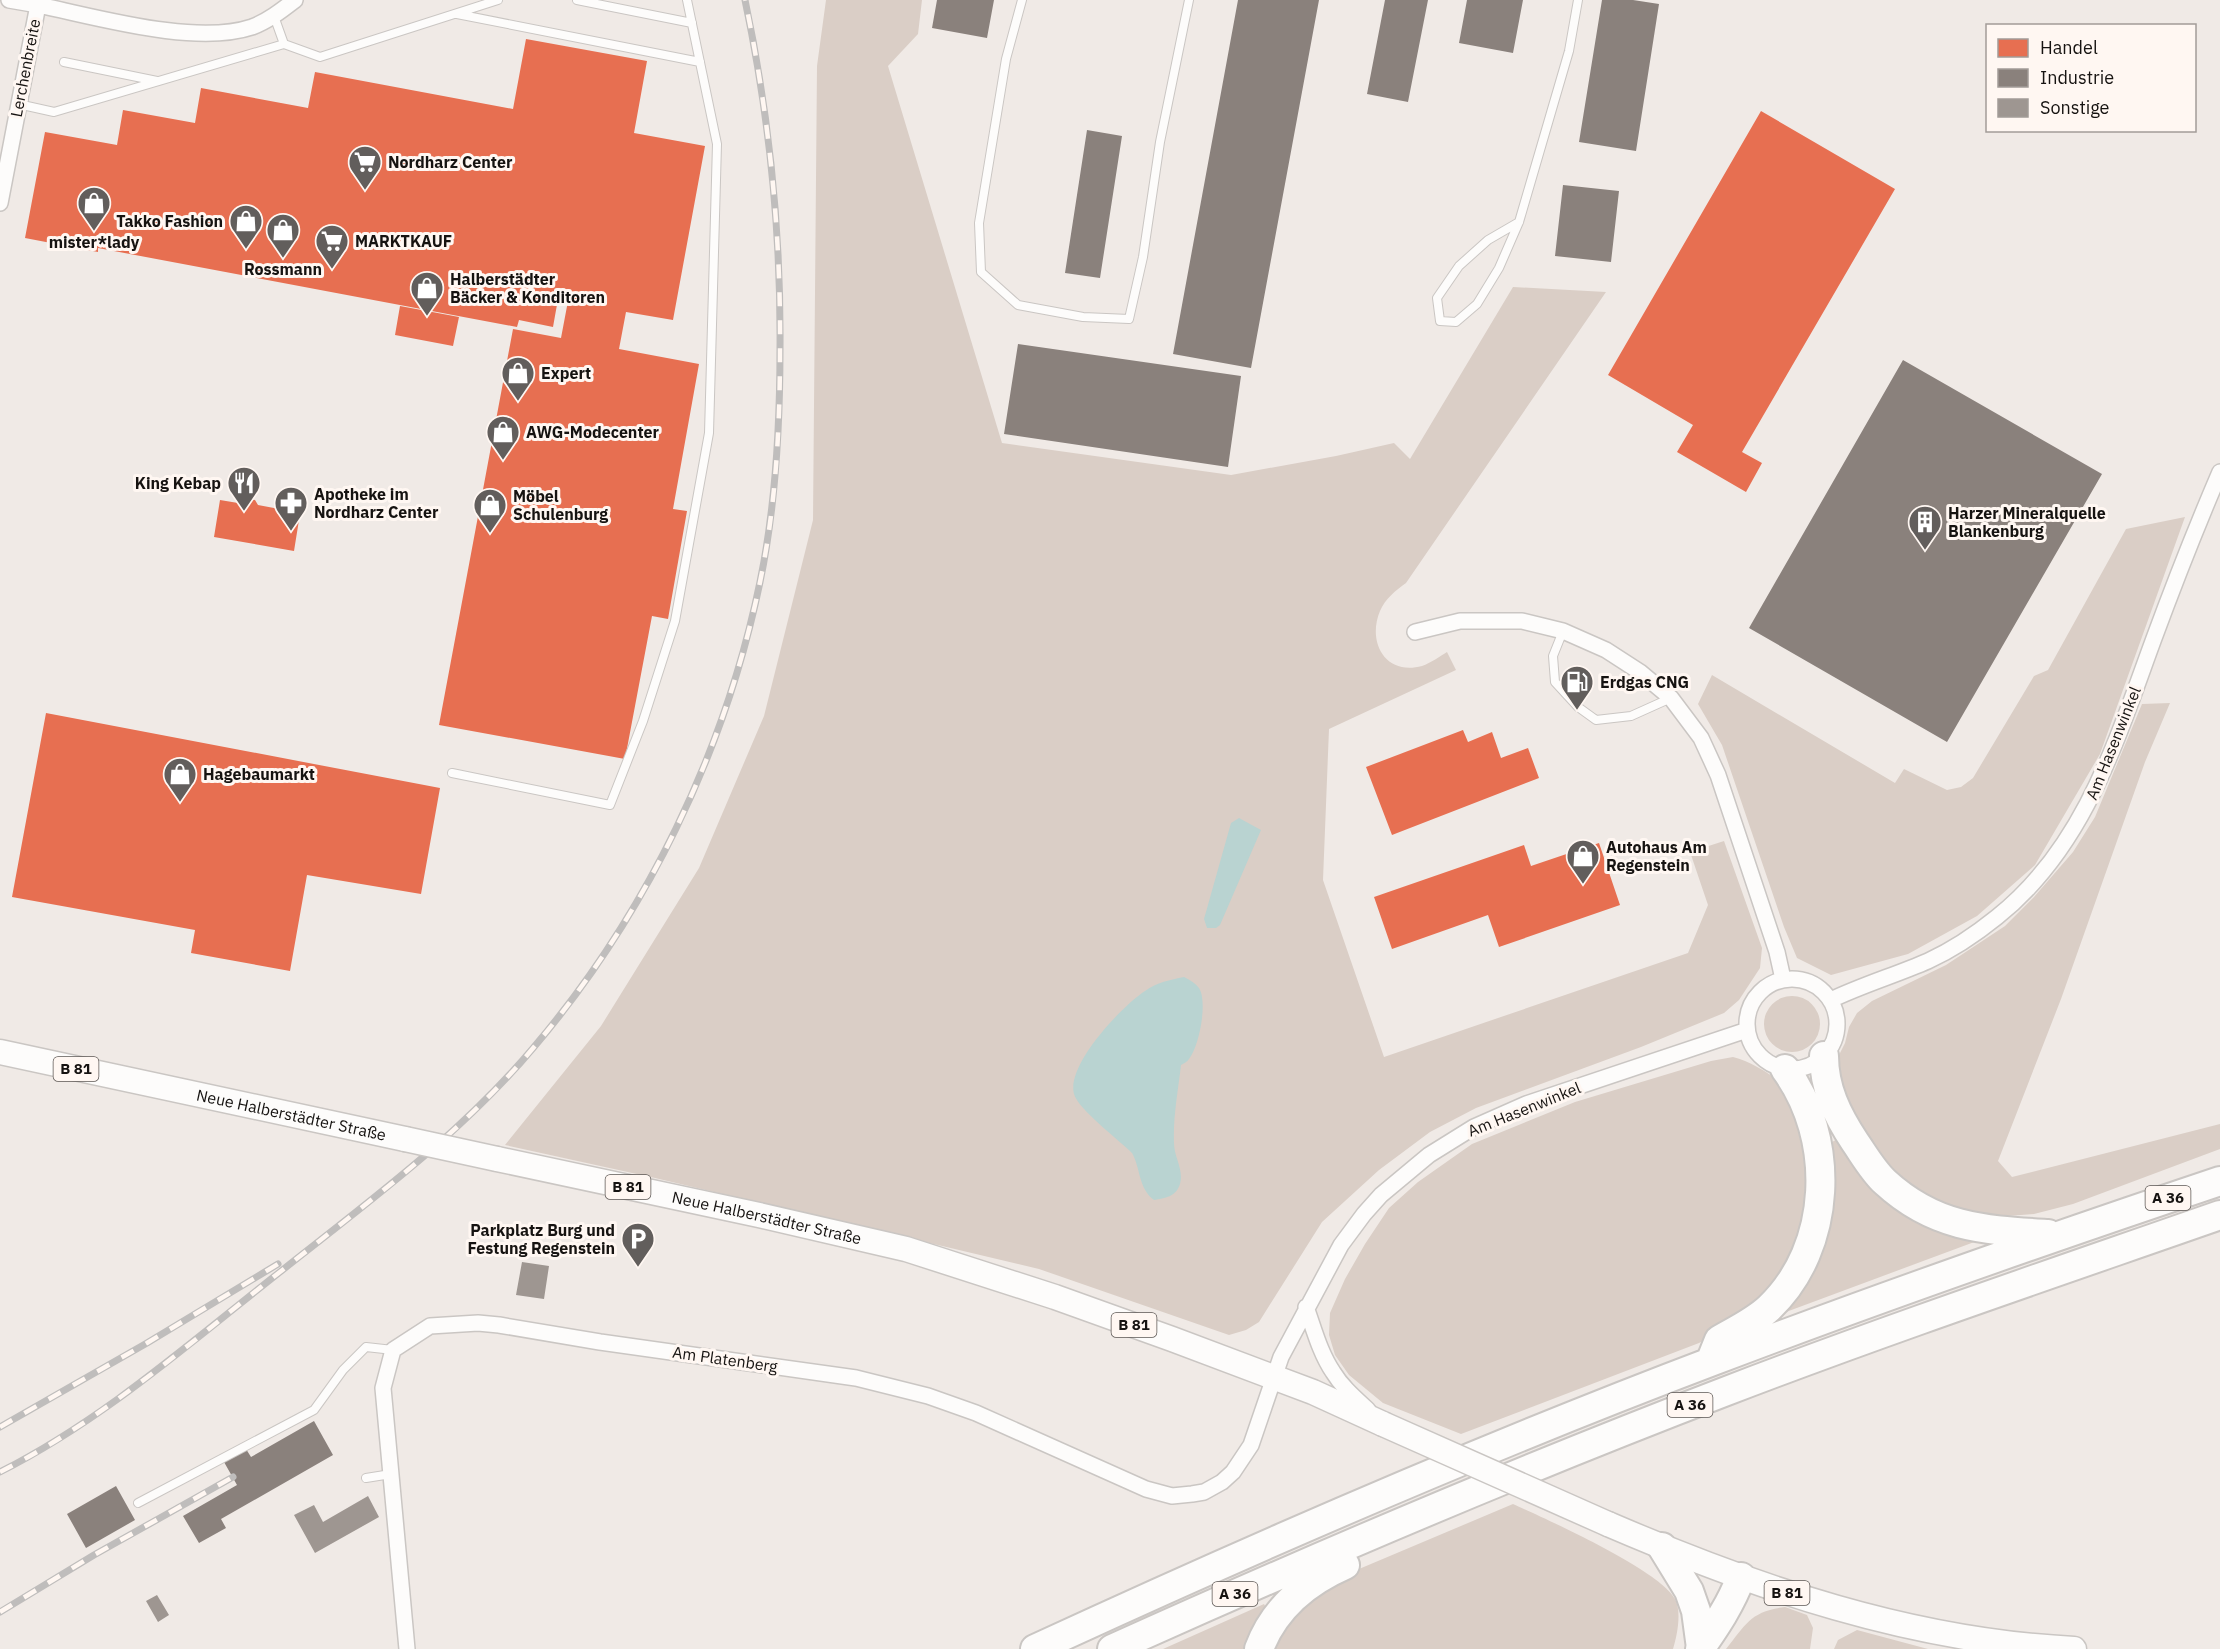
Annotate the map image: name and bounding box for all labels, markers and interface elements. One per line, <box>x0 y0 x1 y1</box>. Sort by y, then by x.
street label: Lerchenbreite <box>6 17 44 119</box>
legend <box>1986 24 2196 132</box>
text: Handel <box>2040 36 2098 59</box>
text: Industrie <box>2040 66 2114 89</box>
text: Sonstige <box>2040 96 2110 119</box>
supermarket icon: Nordharz Center <box>347 144 383 191</box>
place label: Nordharz Center <box>388 152 513 172</box>
shop icon: mister*lady <box>76 185 112 232</box>
shop icon: Takko Fashion <box>228 203 264 250</box>
place label: Takko Fashion <box>116 211 223 231</box>
shop icon: Rossmann <box>265 212 301 259</box>
supermarket icon: MARKTKAUF <box>314 223 350 270</box>
place label: MARKTKAUF <box>355 231 452 251</box>
place label: mister*lady <box>49 232 140 252</box>
place label: Rossmann <box>244 259 322 279</box>
place label: Halberstädter Bäcker & Konditoren <box>450 269 605 307</box>
shop icon: Halberstädter Bäcker & Konditoren <box>409 270 445 317</box>
shop icon: Expert <box>500 355 536 402</box>
place label: Expert <box>541 363 591 383</box>
shop icon: AWG-Modecenter <box>485 414 521 461</box>
place label: AWG-Modecenter <box>526 422 659 442</box>
restaurant icon: King Kebap <box>226 465 262 512</box>
place label: King Kebap <box>135 473 221 493</box>
place label: Apotheke im Nordharz Center <box>314 484 439 522</box>
pharmacy icon: Apotheke im Nordharz Center <box>273 485 309 532</box>
place label: Möbel Schulenburg <box>513 486 608 524</box>
shop icon: Möbel Schulenburg <box>472 487 508 534</box>
place label: Harzer Mineralquelle Blankenburg <box>1948 503 2106 541</box>
building icon: Harzer Mineralquelle Blankenburg <box>1907 504 1943 551</box>
fuel station icon: Erdgas CNG <box>1559 664 1595 711</box>
place label: Erdgas CNG <box>1600 672 1689 692</box>
street label: Am Hasenwinkel <box>2081 684 2145 802</box>
shop icon: Hagebaumarkt <box>162 756 198 803</box>
place label: Hagebaumarkt <box>203 764 315 784</box>
place label: Autohaus Am Regenstein <box>1606 837 1707 875</box>
shop icon: Autohaus Am Regenstein <box>1565 838 1601 885</box>
road number: B 81 <box>54 1057 98 1081</box>
street label: Am Hasenwinkel <box>1465 1077 1583 1141</box>
street label: Neue Halberstädter Straße <box>195 1084 388 1145</box>
road number: B 81 <box>606 1175 650 1199</box>
road number: A 36 <box>2146 1186 2190 1210</box>
street label: Neue Halberstädter Straße <box>670 1187 864 1248</box>
place label: Parkplatz Burg und Festung Regenstein <box>468 1220 615 1258</box>
parking icon: Parkplatz Burg und Festung Regenstein <box>620 1221 656 1268</box>
road number: B 81 <box>1112 1313 1156 1337</box>
street label: Am Platenberg <box>671 1342 779 1376</box>
road number: A 36 <box>1668 1393 1712 1417</box>
road number: B 81 <box>1764 1581 1810 1605</box>
road number: A 36 <box>1212 1582 1258 1606</box>

